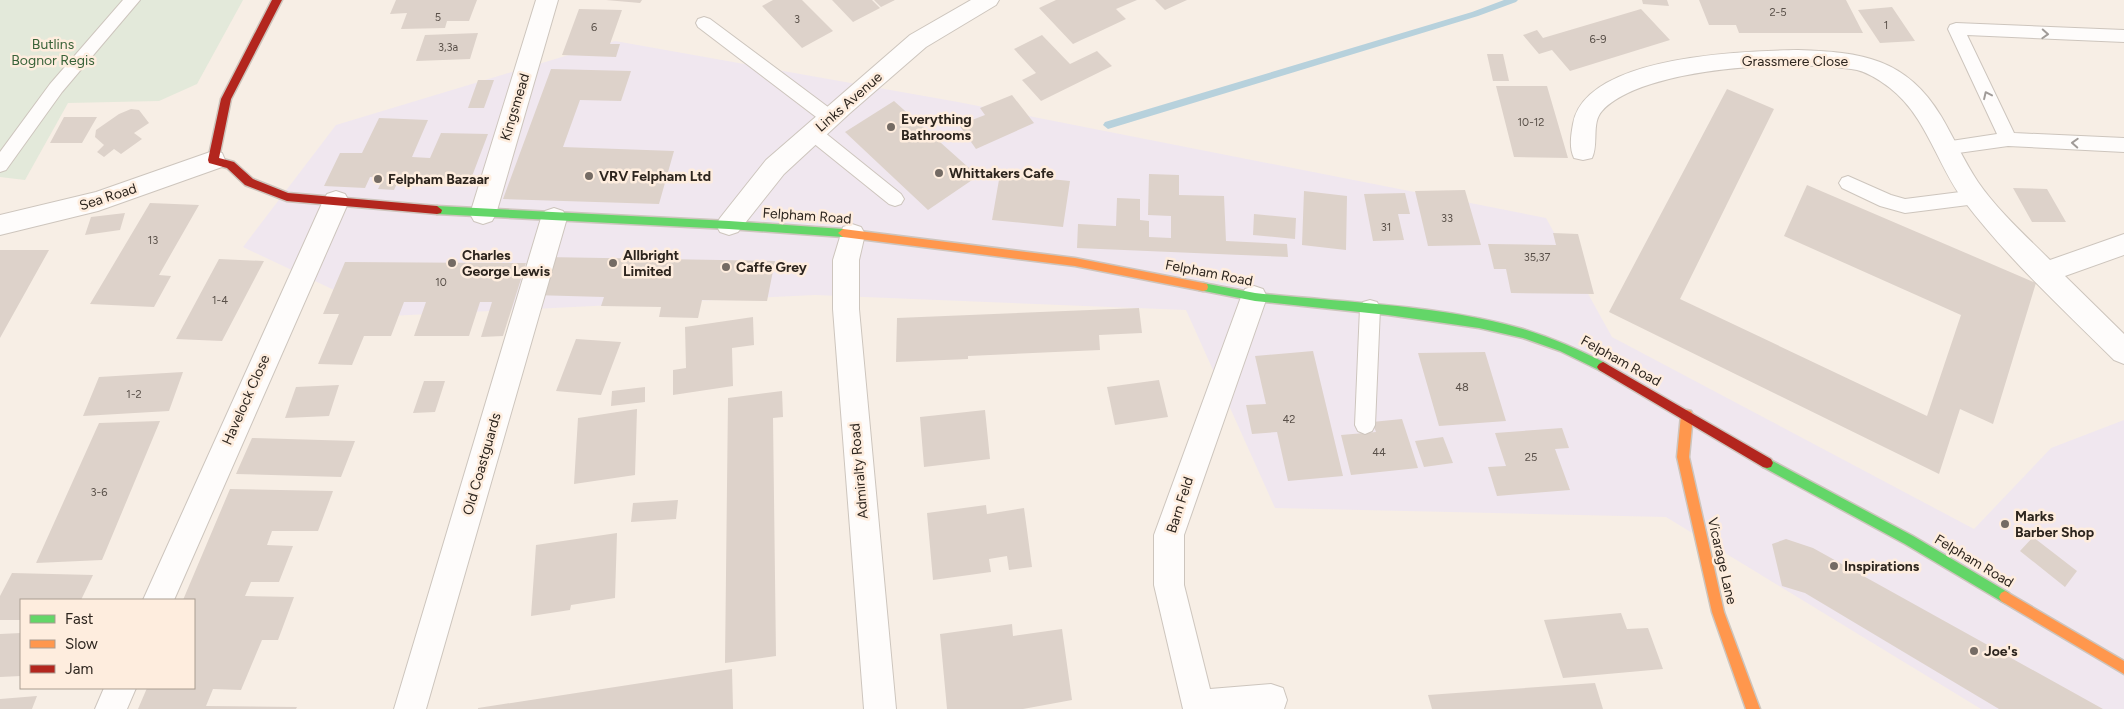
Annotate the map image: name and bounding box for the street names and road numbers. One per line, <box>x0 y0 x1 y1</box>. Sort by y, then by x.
street label: Grassmere Close <box>1742 53 1849 70</box>
street label: Links Avenue <box>812 68 886 135</box>
street label: Kingsmead <box>497 71 533 143</box>
street label: Sea Road <box>77 180 139 214</box>
street label: Felpham Road <box>762 204 852 228</box>
street label: Felpham Road <box>1164 256 1254 290</box>
street label: Felpham Road <box>1578 332 1664 390</box>
street label: Havelock Close <box>219 352 274 448</box>
street label: Old Coastguards <box>459 411 505 517</box>
street label: Admiralty Road <box>846 422 872 520</box>
street label: Barn Feld <box>1163 475 1197 535</box>
street label: Vicarage Lane <box>1704 516 1740 606</box>
street label: Felpham Road <box>1931 531 2017 591</box>

